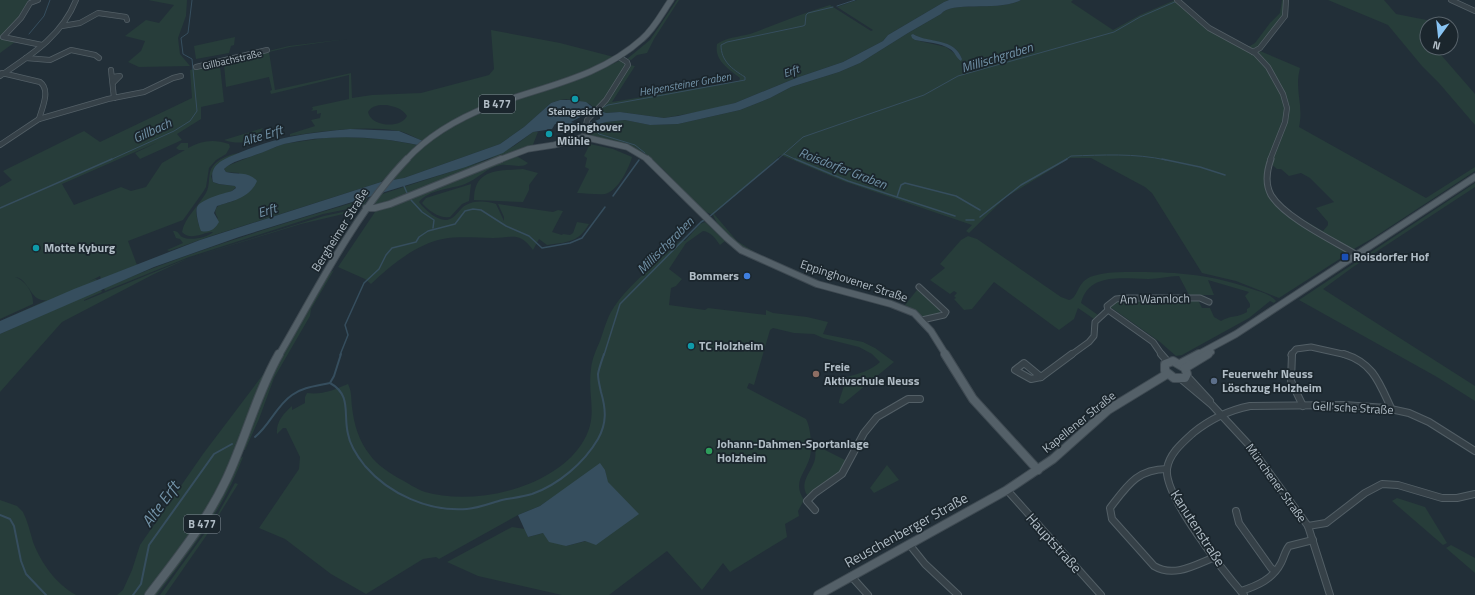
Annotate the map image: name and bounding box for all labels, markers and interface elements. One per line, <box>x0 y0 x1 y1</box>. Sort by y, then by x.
north arrow <box>1419 16 1459 56</box>
water label: Millischgraben <box>959 36 1036 77</box>
text: N <box>1431 37 1442 54</box>
street label: Gillbachstraße <box>201 45 263 74</box>
water label: Erft <box>781 60 803 81</box>
water label: Helpensteiner Graben <box>638 68 733 100</box>
marker: Steingesicht <box>570 94 580 104</box>
road number: B 477 <box>479 95 515 113</box>
place label: Steingesicht <box>548 104 602 119</box>
water label: Gillbach <box>129 112 175 148</box>
place label: Eppinghover Mühle <box>557 117 623 150</box>
water label: Alte Erft <box>239 119 287 151</box>
marker: Eppinghover Mühle <box>544 129 554 139</box>
water label: Roisdorfer Graben <box>796 142 890 194</box>
street label: Bergheimer Straße <box>306 184 373 275</box>
water label: Erft <box>255 197 281 222</box>
water label: Millischgraben <box>632 211 699 278</box>
place label: Motte Kyburg <box>44 238 116 257</box>
marker: Motte Kyburg <box>31 243 41 253</box>
place label: Roisdorfer Hof <box>1353 247 1430 266</box>
marker: Roisdorfer Hof <box>1340 252 1350 262</box>
street label: Eppinghovener Straße <box>798 254 910 307</box>
place label: Bommers <box>689 266 739 285</box>
marker: Bommers <box>742 271 752 281</box>
street label: Am Wannloch <box>1120 288 1190 309</box>
place label: TC Holzheim <box>699 336 764 355</box>
marker: TC Holzheim <box>686 341 696 351</box>
place label: Freie Aktivschule Neuss <box>824 357 920 390</box>
place label: Feuerwehr Neuss Löschzug Holzheim <box>1222 364 1322 397</box>
marker: Freie Aktivschule Neuss <box>811 369 821 379</box>
marker: Feuerwehr Neuss Löschzug Holzheim <box>1209 376 1219 386</box>
street label: Kapellener Straße <box>1038 386 1120 457</box>
street label: Gell'sche Straße <box>1312 396 1394 419</box>
place label: Johann-Dahmen-Sportanlage Holzheim <box>717 434 869 467</box>
street label: Münchener Straße <box>1241 439 1312 526</box>
marker: Johann-Dahmen-Sportanlage Holzheim <box>704 446 714 456</box>
water label: Alte Erft <box>135 475 186 532</box>
street label: Kanutenstraße <box>1166 485 1231 570</box>
street label: Reuschenberger Straße <box>840 487 971 572</box>
street label: Hauptstraße <box>1022 508 1087 577</box>
road number: B 477 <box>184 515 220 533</box>

